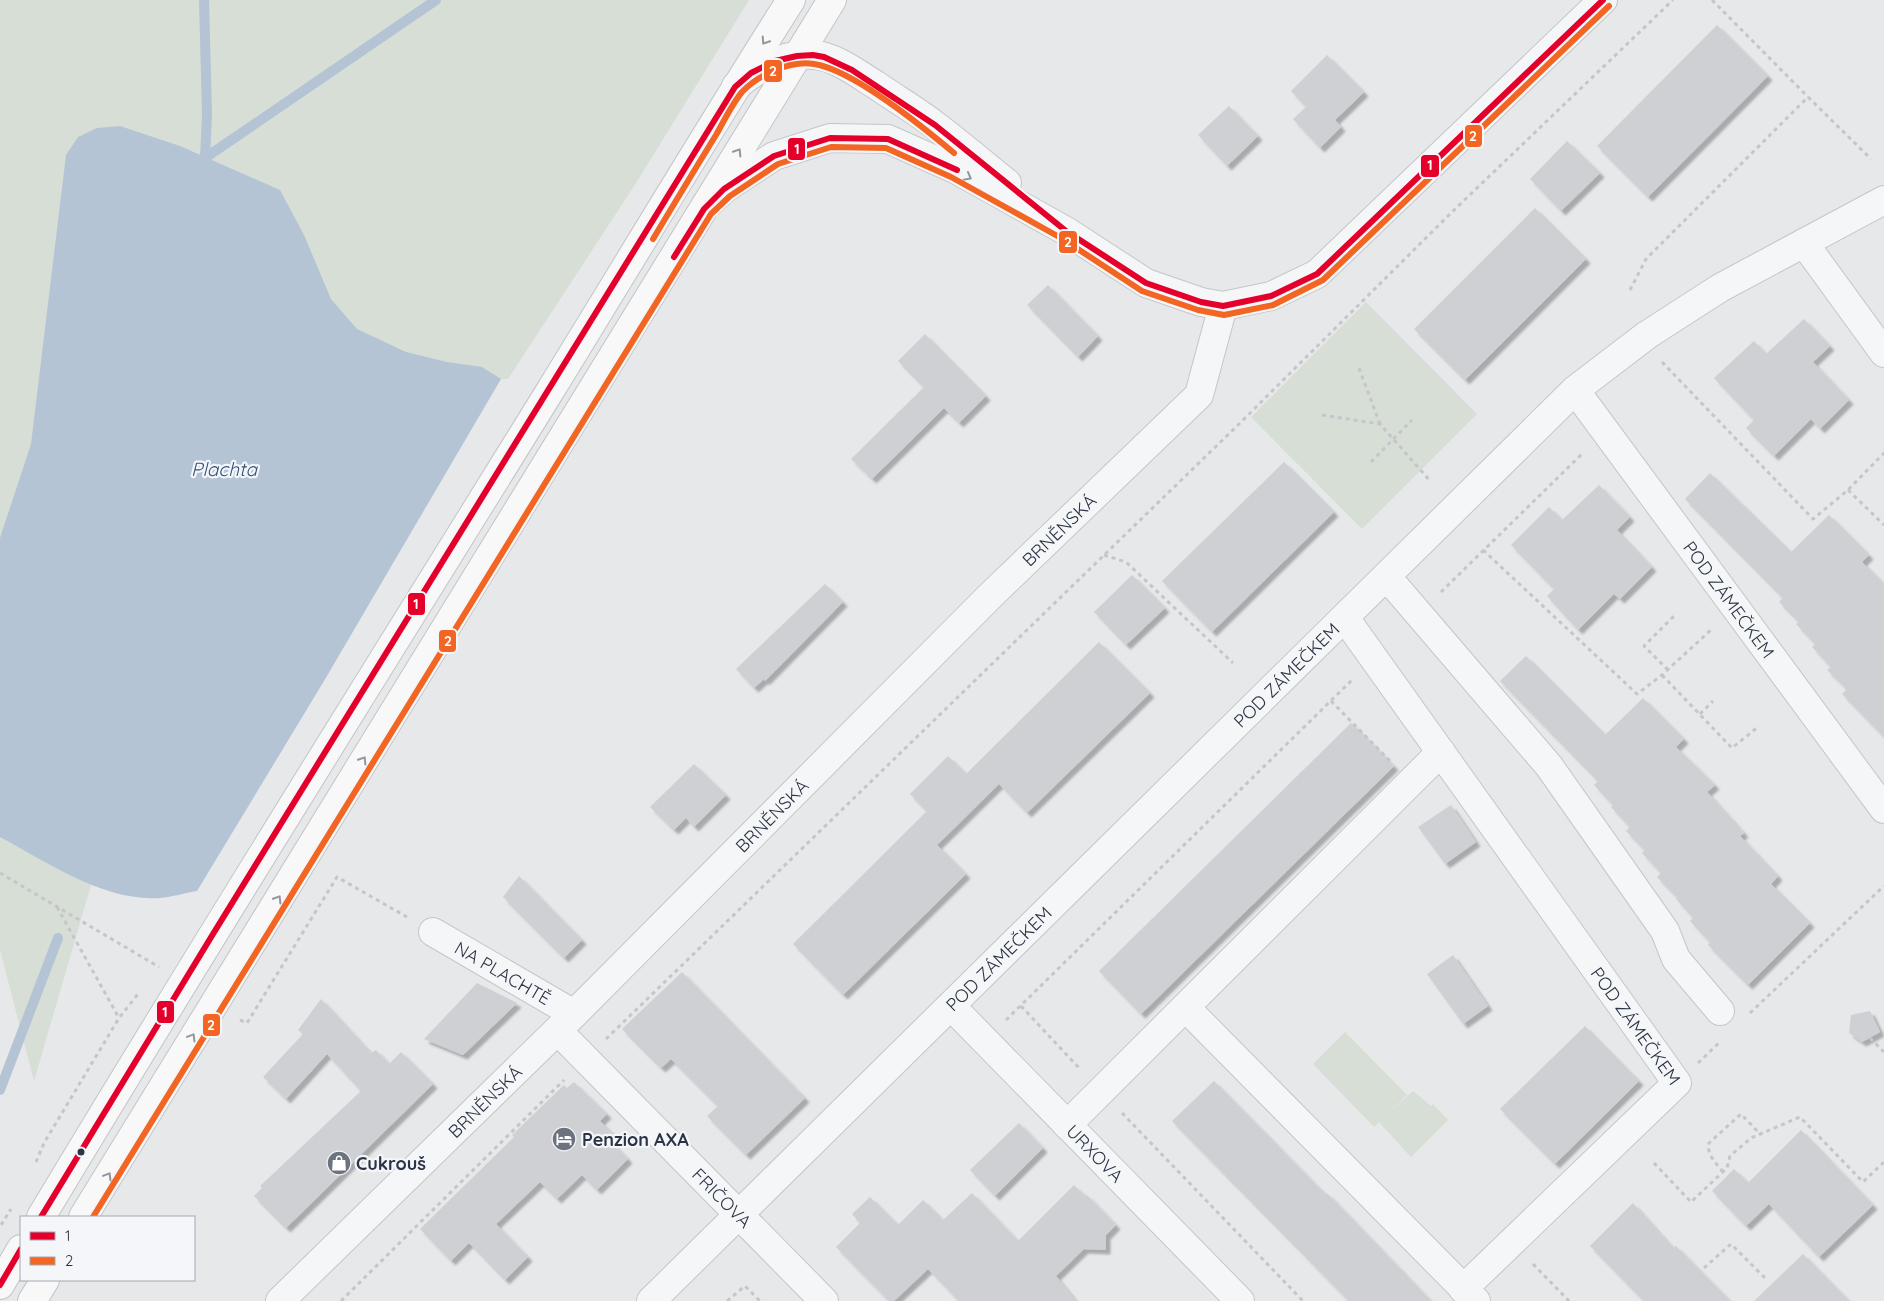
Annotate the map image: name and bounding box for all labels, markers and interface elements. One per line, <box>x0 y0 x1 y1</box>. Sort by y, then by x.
one-way arrow <box>761 36 771 45</box>
line badge: 2 <box>763 59 783 83</box>
text: 2 <box>769 62 777 80</box>
line badge: 2 <box>1464 124 1483 148</box>
text: 2 <box>1469 127 1477 145</box>
line badge: 1 <box>787 137 806 161</box>
text: 1 <box>794 140 800 158</box>
one-way arrow <box>732 149 742 158</box>
line badge: 1 <box>1420 154 1440 178</box>
text: 1 <box>1427 156 1433 174</box>
one-way arrow <box>963 170 972 180</box>
line badge: 2 <box>1058 230 1078 254</box>
text: 2 <box>1064 233 1072 251</box>
water label: Plachta <box>191 457 258 481</box>
street label: BRNĚNSKÁ <box>1017 489 1101 571</box>
street label: POD ZÁMEČKEM <box>1679 536 1780 662</box>
line badge: 1 <box>407 592 426 616</box>
text: 1 <box>413 595 419 613</box>
street label: POD ZÁMEČKEM <box>1228 617 1344 732</box>
line badge: 2 <box>438 629 457 653</box>
text: 2 <box>444 632 452 650</box>
one-way arrow <box>357 757 367 766</box>
street label: BRNĚNSKÁ <box>730 774 813 857</box>
one-way arrow <box>271 895 281 904</box>
street label: POD ZÁMEČKEM <box>941 901 1056 1016</box>
street label: NA PLACHTĚ <box>451 936 555 1010</box>
street label: POD ZÁMEČKEM <box>1586 962 1686 1089</box>
line badge: 1 <box>156 1000 175 1024</box>
text: 1 <box>162 1003 168 1021</box>
line badge: 2 <box>202 1013 221 1037</box>
text: 2 <box>207 1016 215 1034</box>
one-way arrow <box>186 1033 196 1042</box>
street label: BRNĚNSKÁ <box>443 1060 527 1142</box>
street label: URXOVA <box>1062 1119 1129 1187</box>
hotel icon: Penzion AXA <box>551 1126 577 1152</box>
place label: Penzion AXA <box>582 1128 689 1151</box>
unlabelled marker <box>76 1147 86 1157</box>
shop icon: Cukrouš <box>326 1150 352 1176</box>
place label: Cukrouš <box>356 1152 426 1175</box>
street label: FRIČOVA <box>688 1163 757 1233</box>
one-way arrow <box>101 1172 111 1181</box>
legend <box>20 1216 195 1281</box>
text: 1 <box>65 1226 71 1245</box>
text: 2 <box>65 1251 73 1270</box>

